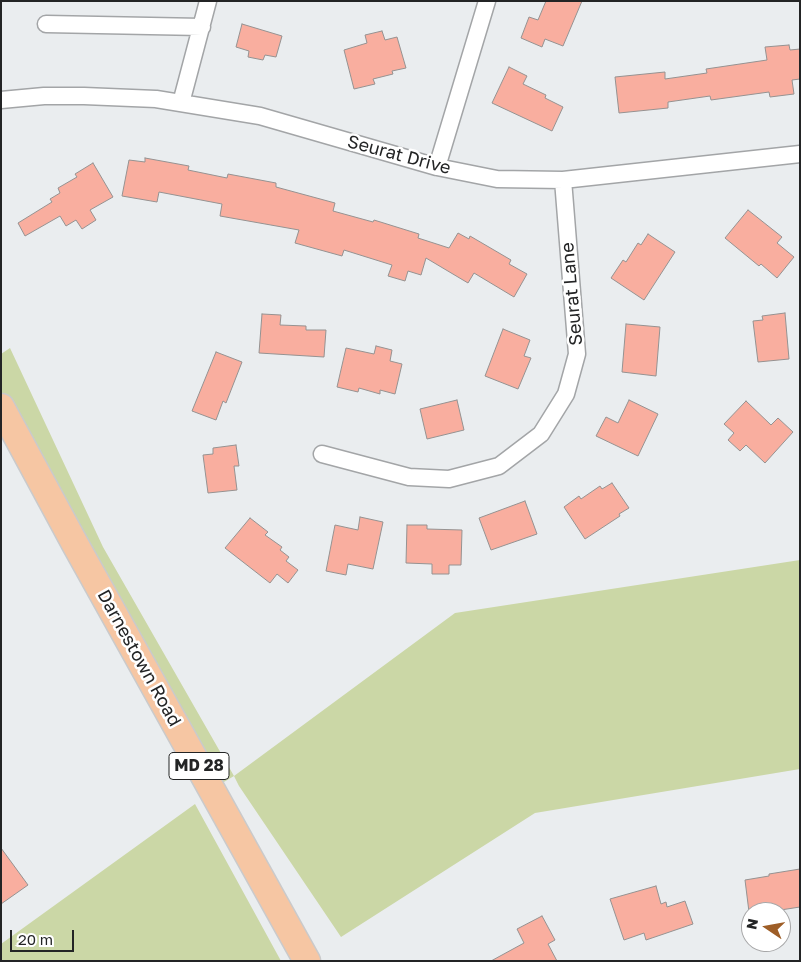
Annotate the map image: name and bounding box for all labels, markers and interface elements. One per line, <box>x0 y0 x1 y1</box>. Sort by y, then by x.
street label: Seurat Drive <box>345 131 453 179</box>
street label: Seurat Lane <box>557 242 587 346</box>
street label: Darnestown Road <box>92 586 186 730</box>
road number: MD 28 <box>169 752 229 779</box>
north arrow <box>741 902 791 952</box>
text: N <box>742 917 761 931</box>
scale bar <box>12 920 76 952</box>
text: 20 m <box>18 930 53 948</box>

